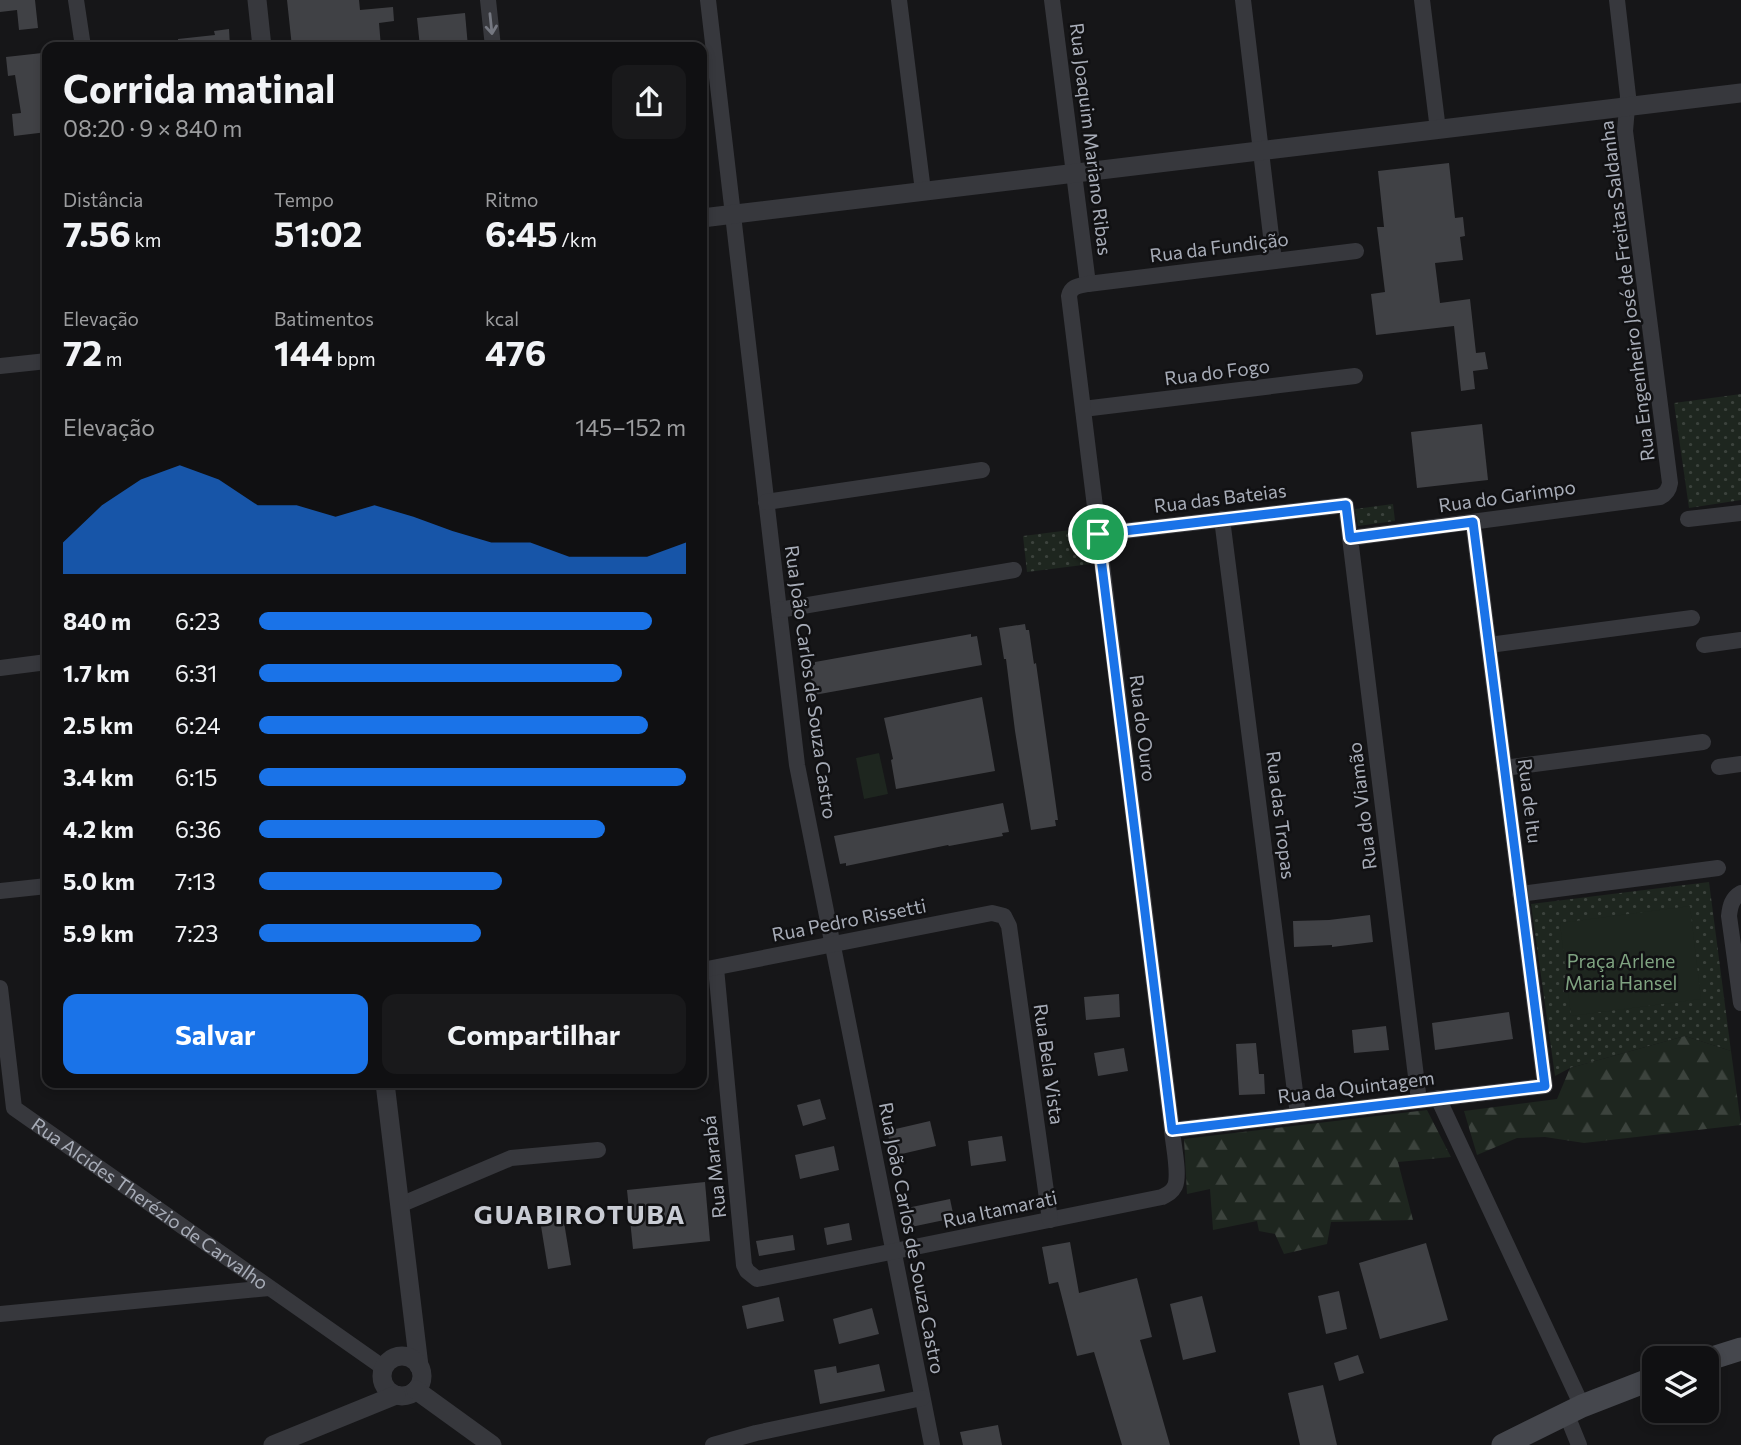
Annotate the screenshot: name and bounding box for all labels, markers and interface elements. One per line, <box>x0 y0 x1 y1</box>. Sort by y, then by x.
one-way arrow <box>484 12 497 34</box>
street label: Rua Joaquim Mariano Ribas <box>1066 21 1117 257</box>
text: Corrida matinal <box>63 64 335 111</box>
button: share <box>612 65 686 139</box>
text: 08:20 · 9 × 840 m <box>63 114 242 142</box>
street label: Rua Engenheiro José de Freitas Saldanha <box>1594 119 1659 463</box>
text: Distância <box>63 188 143 211</box>
text: Tempo <box>274 188 334 211</box>
text: Ritmo <box>485 188 538 211</box>
text: 7.56 <box>63 211 131 254</box>
text: 51:02 <box>274 211 362 254</box>
text: 6:45 <box>485 211 558 254</box>
street label: Rua da Fundição <box>1148 227 1290 266</box>
text: km <box>131 228 161 251</box>
text: /km <box>558 228 597 251</box>
text: Elevação <box>63 307 139 330</box>
text: Batimentos <box>274 307 374 330</box>
text: kcal <box>485 307 519 330</box>
text: 72 <box>63 330 102 373</box>
text: 144 <box>274 330 333 373</box>
text: 476 <box>485 330 546 373</box>
text: m <box>102 347 122 370</box>
text: bpm <box>333 347 376 370</box>
street label: Rua do Fogo <box>1163 354 1271 389</box>
text: Elevação <box>63 413 155 441</box>
text: 145–152 m <box>575 413 686 441</box>
street label: Rua do Garimpo <box>1437 474 1577 517</box>
street label: Rua das Bateias <box>1152 478 1288 517</box>
pin <box>1068 504 1128 564</box>
icon: arrive <box>1079 515 1117 553</box>
street label: Rua João Carlos de Souza Castro <box>781 544 842 820</box>
text: 840 m <box>63 607 131 635</box>
text: 6:23 <box>175 607 220 635</box>
text: 1.7 km <box>63 659 130 687</box>
text: 6:31 <box>175 659 217 687</box>
street label: Rua do Ouro <box>1126 673 1161 783</box>
text: 2.5 km <box>63 711 133 739</box>
text: 6:24 <box>175 711 221 739</box>
street label: Rua do Viamão <box>1342 741 1381 871</box>
street label: Rua das Tropas <box>1262 749 1301 880</box>
street label: Rua de Itu <box>1514 757 1547 845</box>
text: 3.4 km <box>63 763 134 791</box>
text: 6:15 <box>175 763 217 791</box>
text: 4.2 km <box>63 815 134 843</box>
text: 6:36 <box>175 815 221 843</box>
text: 5.0 km <box>63 867 135 895</box>
text: 7:13 <box>175 867 216 895</box>
street label: Rua Pedro Rissetti <box>770 893 928 946</box>
text: 5.9 km <box>63 919 134 947</box>
text: 7:23 <box>175 919 218 947</box>
park label: Praça Arlene Maria Hansel <box>1565 949 1677 994</box>
button: Salvar <box>63 994 368 1074</box>
button: Compartilhar <box>382 994 686 1074</box>
street label: Rua Bela Vista <box>1030 1002 1069 1126</box>
street label: Rua da Quintagem <box>1276 1065 1436 1108</box>
street label: Rua João Carlos de Souza Castro <box>875 1100 950 1376</box>
street label: Rua Alcides Therézio de Carvalho <box>27 1112 273 1294</box>
street label: Rua Marabá <box>697 1115 730 1220</box>
street label: Rua Itamarati <box>941 1185 1059 1232</box>
district label: GUABIROTUBA <box>474 1198 686 1229</box>
map controls <box>1642 1346 1719 1423</box>
button: layers <box>1642 1346 1719 1423</box>

